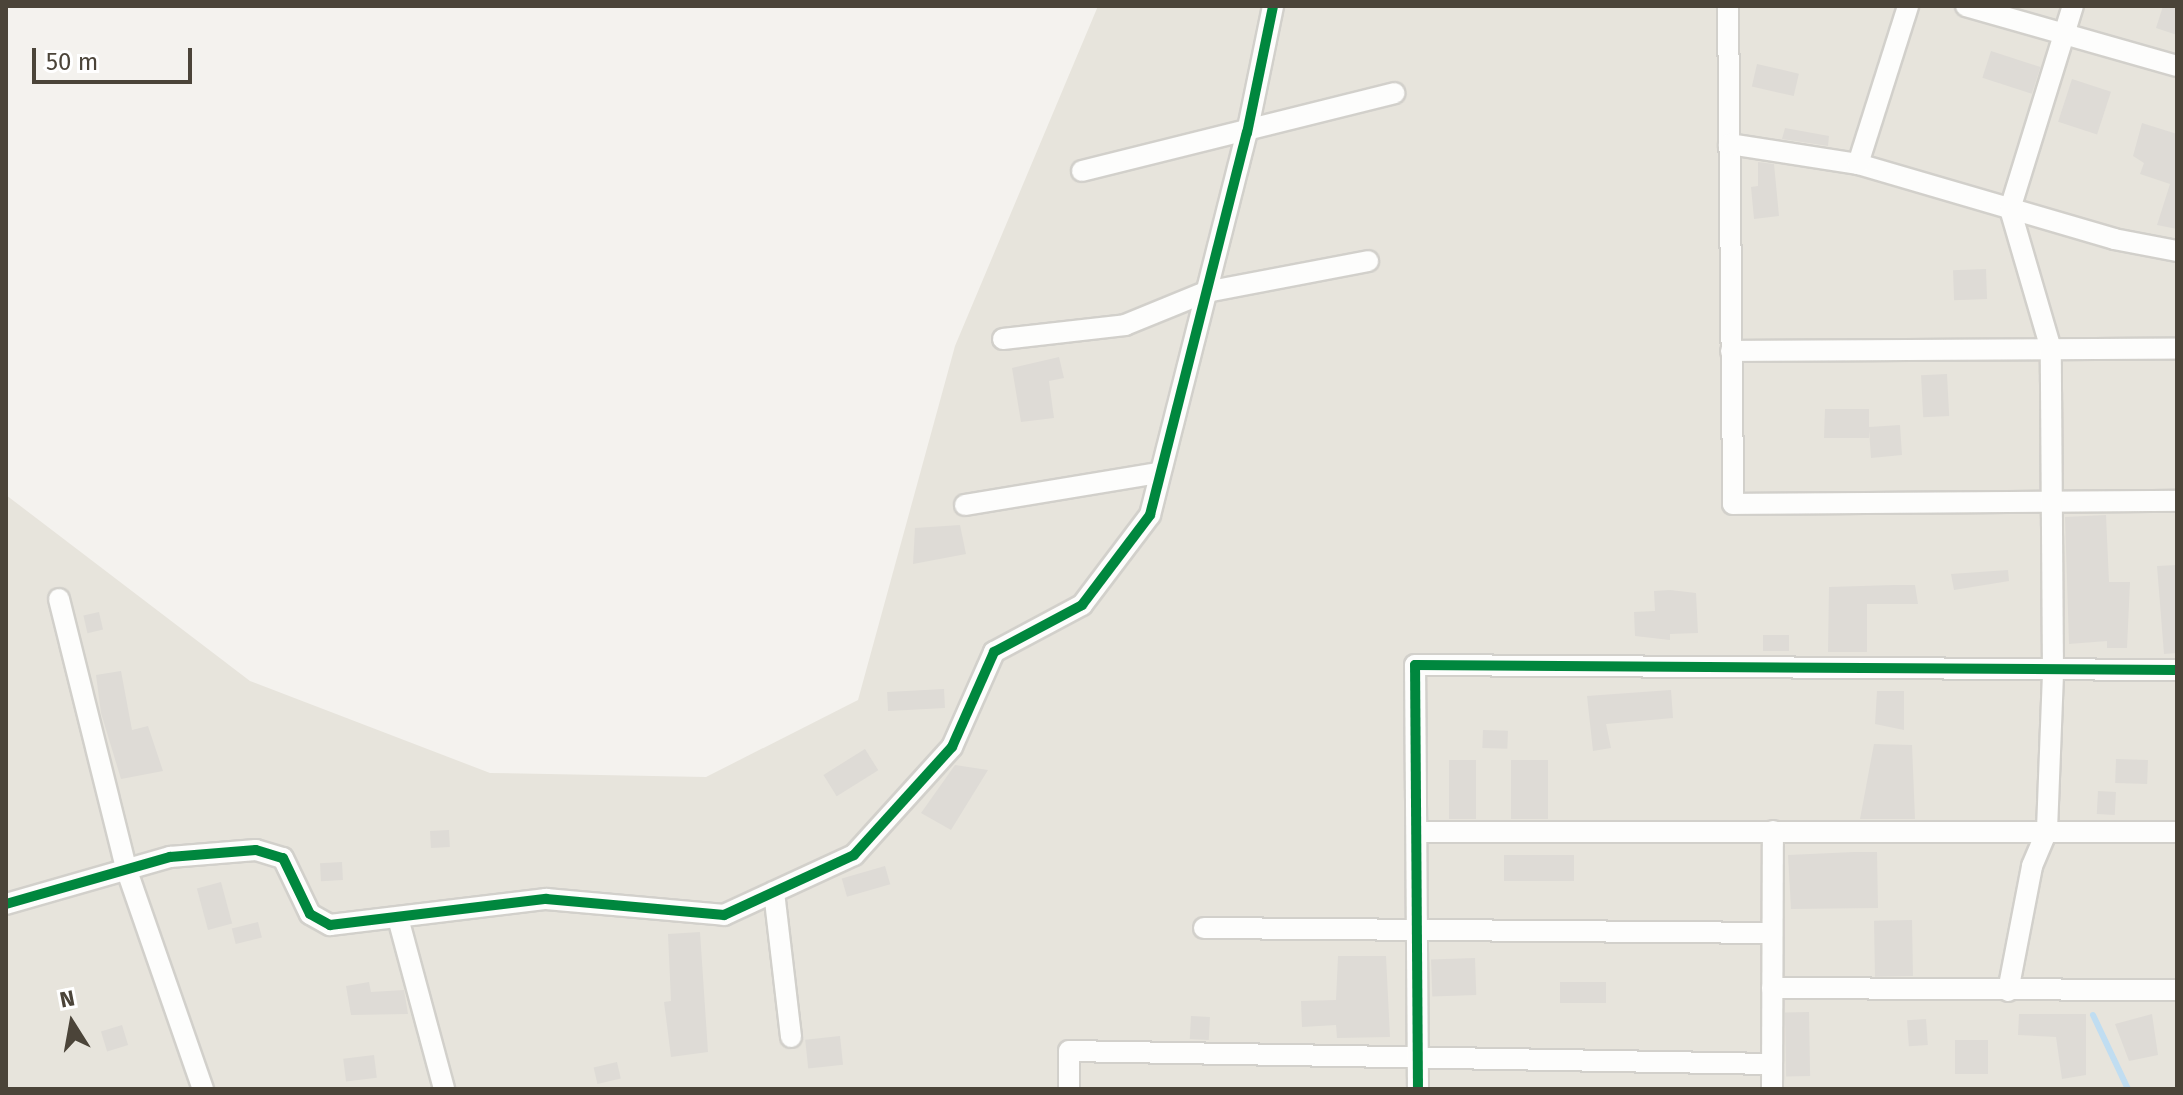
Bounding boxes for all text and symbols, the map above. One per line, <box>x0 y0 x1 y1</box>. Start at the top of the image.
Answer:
scale bar <box>36 32 196 82</box>
text: 50 m <box>46 48 98 76</box>
north arrow <box>32 983 112 1063</box>
text: N <box>58 984 77 1014</box>

